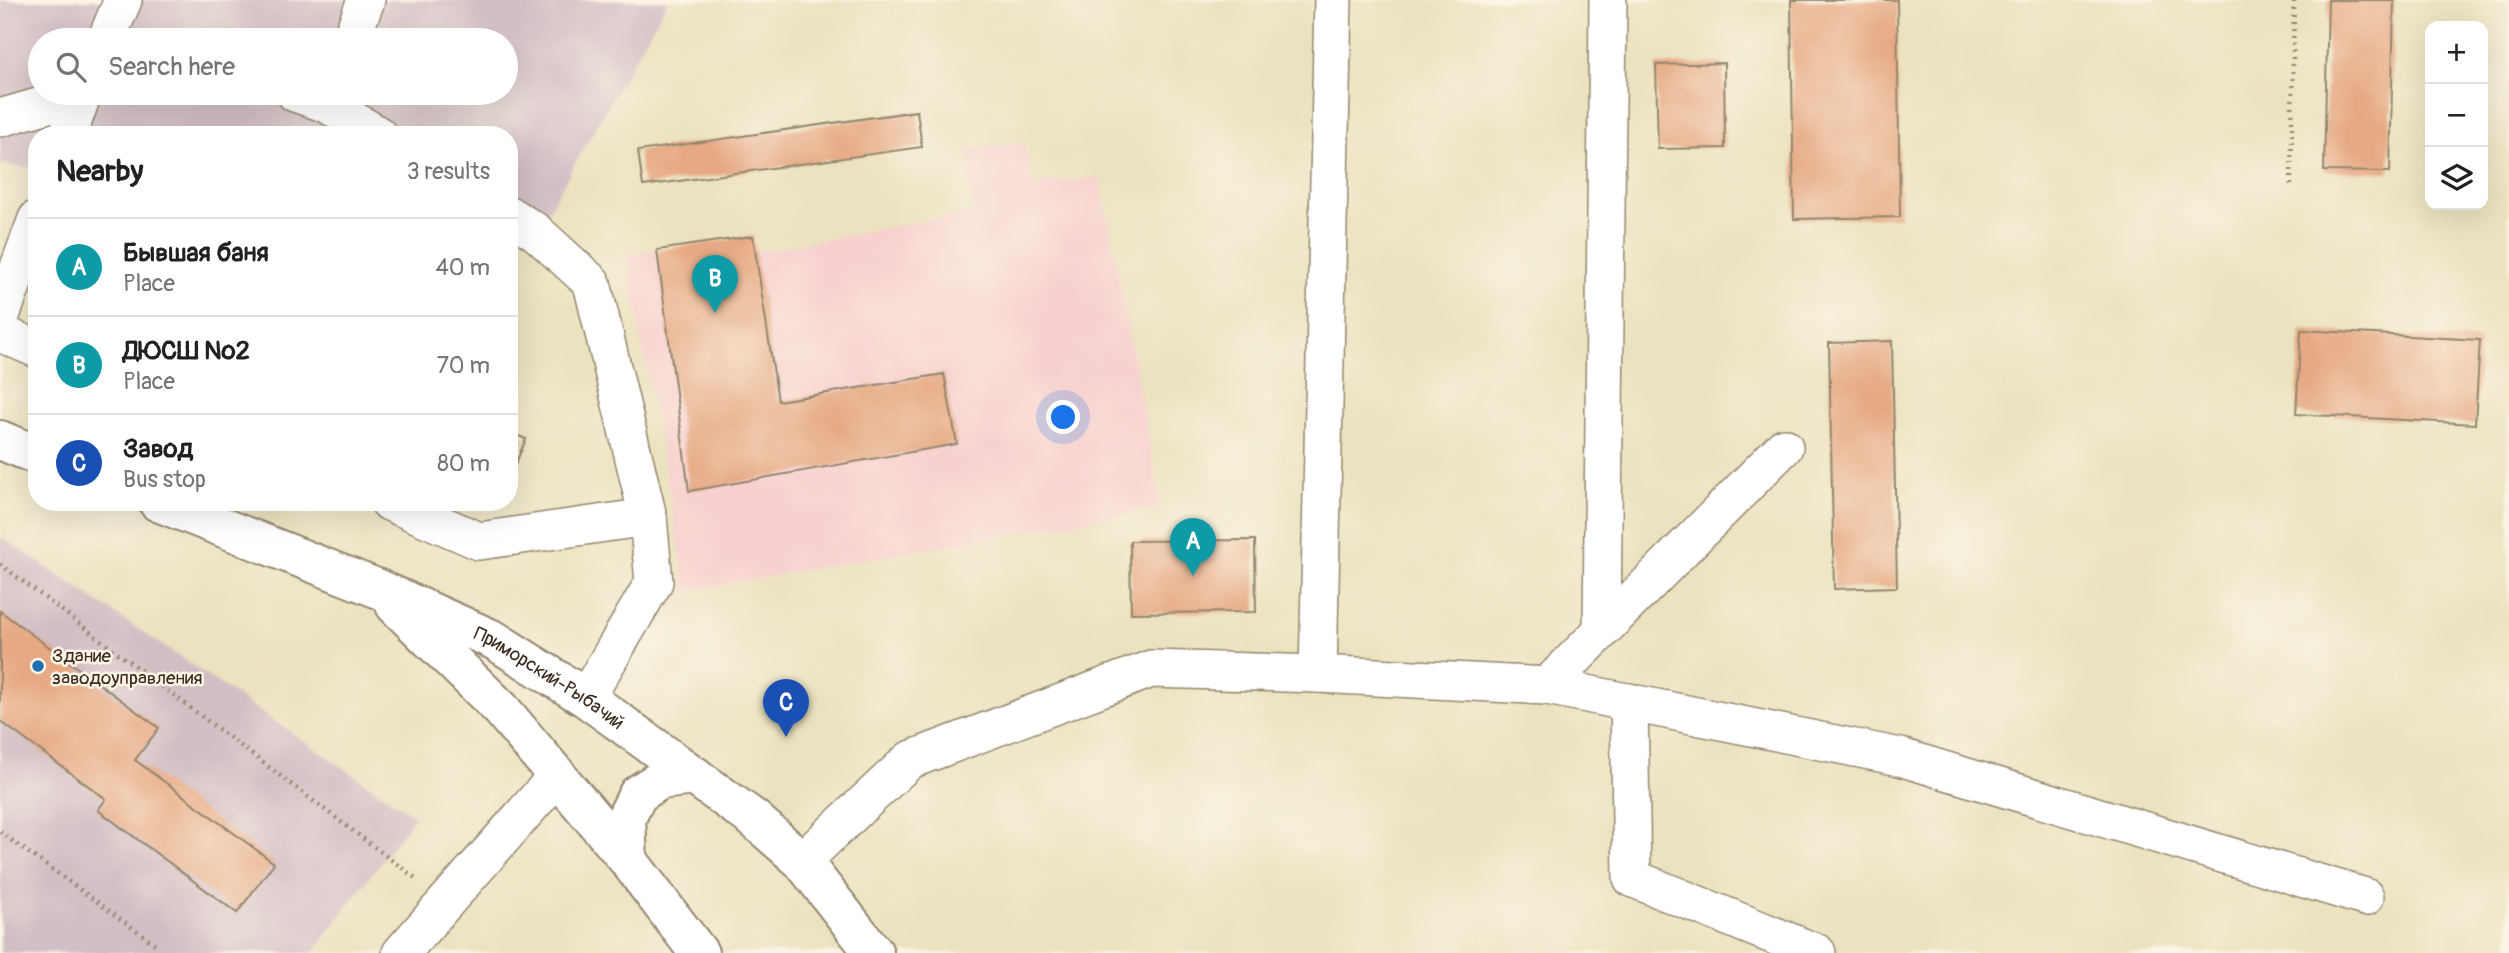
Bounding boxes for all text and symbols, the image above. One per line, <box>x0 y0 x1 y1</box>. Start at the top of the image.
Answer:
map controls <box>2425 21 2488 210</box>
button: + <box>2425 21 2488 84</box>
search box <box>28 28 518 105</box>
icon: search <box>52 48 90 86</box>
text: Search here <box>108 51 235 83</box>
button: − <box>2425 84 2488 147</box>
button: layers <box>2425 147 2488 210</box>
text: Nearby <box>56 153 143 190</box>
text: 3 results <box>407 157 490 186</box>
text: Бывшая баня <box>123 237 269 269</box>
text: A <box>72 253 86 282</box>
text: 40 m <box>436 253 490 282</box>
pin: B <box>692 255 738 313</box>
text: Place <box>123 269 175 298</box>
text: ДЮСШ №2 <box>123 335 250 367</box>
text: B <box>72 351 86 380</box>
text: 70 m <box>437 351 490 380</box>
text: Place <box>123 367 175 396</box>
your location <box>1046 400 1080 434</box>
text: Завод <box>123 433 193 465</box>
text: C <box>72 449 86 478</box>
text: 80 m <box>437 449 490 478</box>
text: Bus stop <box>123 465 206 494</box>
pin: A <box>1170 518 1216 576</box>
street label: Приморский-Рыбачий <box>470 622 629 735</box>
place label: Здание заводоуправления <box>52 644 202 690</box>
marker: Здание заводоуправления <box>30 658 46 674</box>
pin: C <box>763 679 809 737</box>

